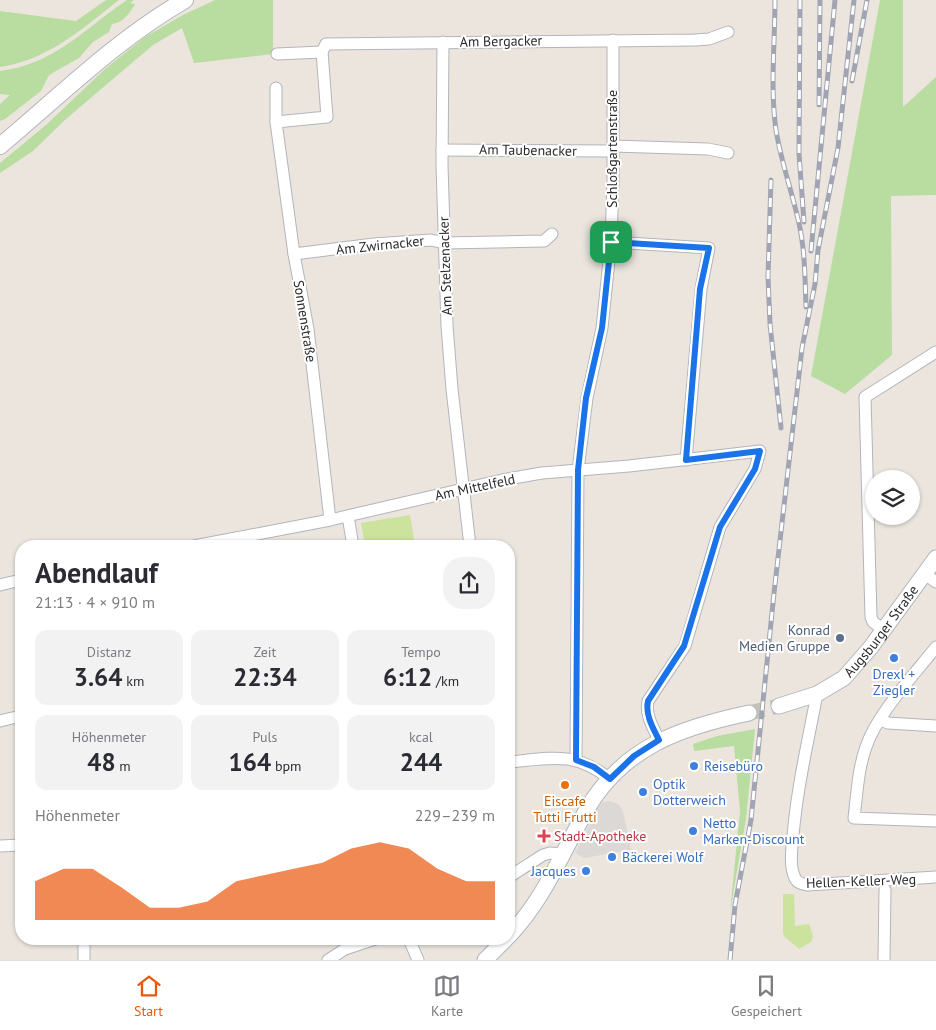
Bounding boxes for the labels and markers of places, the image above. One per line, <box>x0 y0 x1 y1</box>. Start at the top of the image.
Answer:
pin <box>590 221 632 263</box>
place label: Konrad Medien Gruppe <box>739 621 830 655</box>
marker: Konrad Medien Gruppe <box>834 632 846 644</box>
marker: Drexl + Ziegler <box>888 652 900 664</box>
place label: Drexl + Ziegler <box>873 665 915 699</box>
place label: Reisebüro <box>704 757 763 775</box>
marker: Reisebüro <box>688 760 700 772</box>
place label: Optik Dotterweich <box>653 775 726 809</box>
marker: Eiscafe Tutti Frutti <box>559 779 571 791</box>
marker: Optik Dotterweich <box>637 786 649 798</box>
place label: Eiscafe Tutti Frutti <box>533 792 597 826</box>
place label: Netto Marken-Discount <box>703 814 805 848</box>
marker: Netto Marken-Discount <box>687 825 699 837</box>
place label: Stadt-Apotheke <box>554 827 646 845</box>
marker: Stadt-Apotheke <box>538 830 550 842</box>
place label: Bäckerei Wolf <box>622 848 704 866</box>
marker: Bäckerei Wolf <box>606 851 618 863</box>
place label: Jacques <box>530 862 576 880</box>
marker: Jacques <box>580 865 592 877</box>

